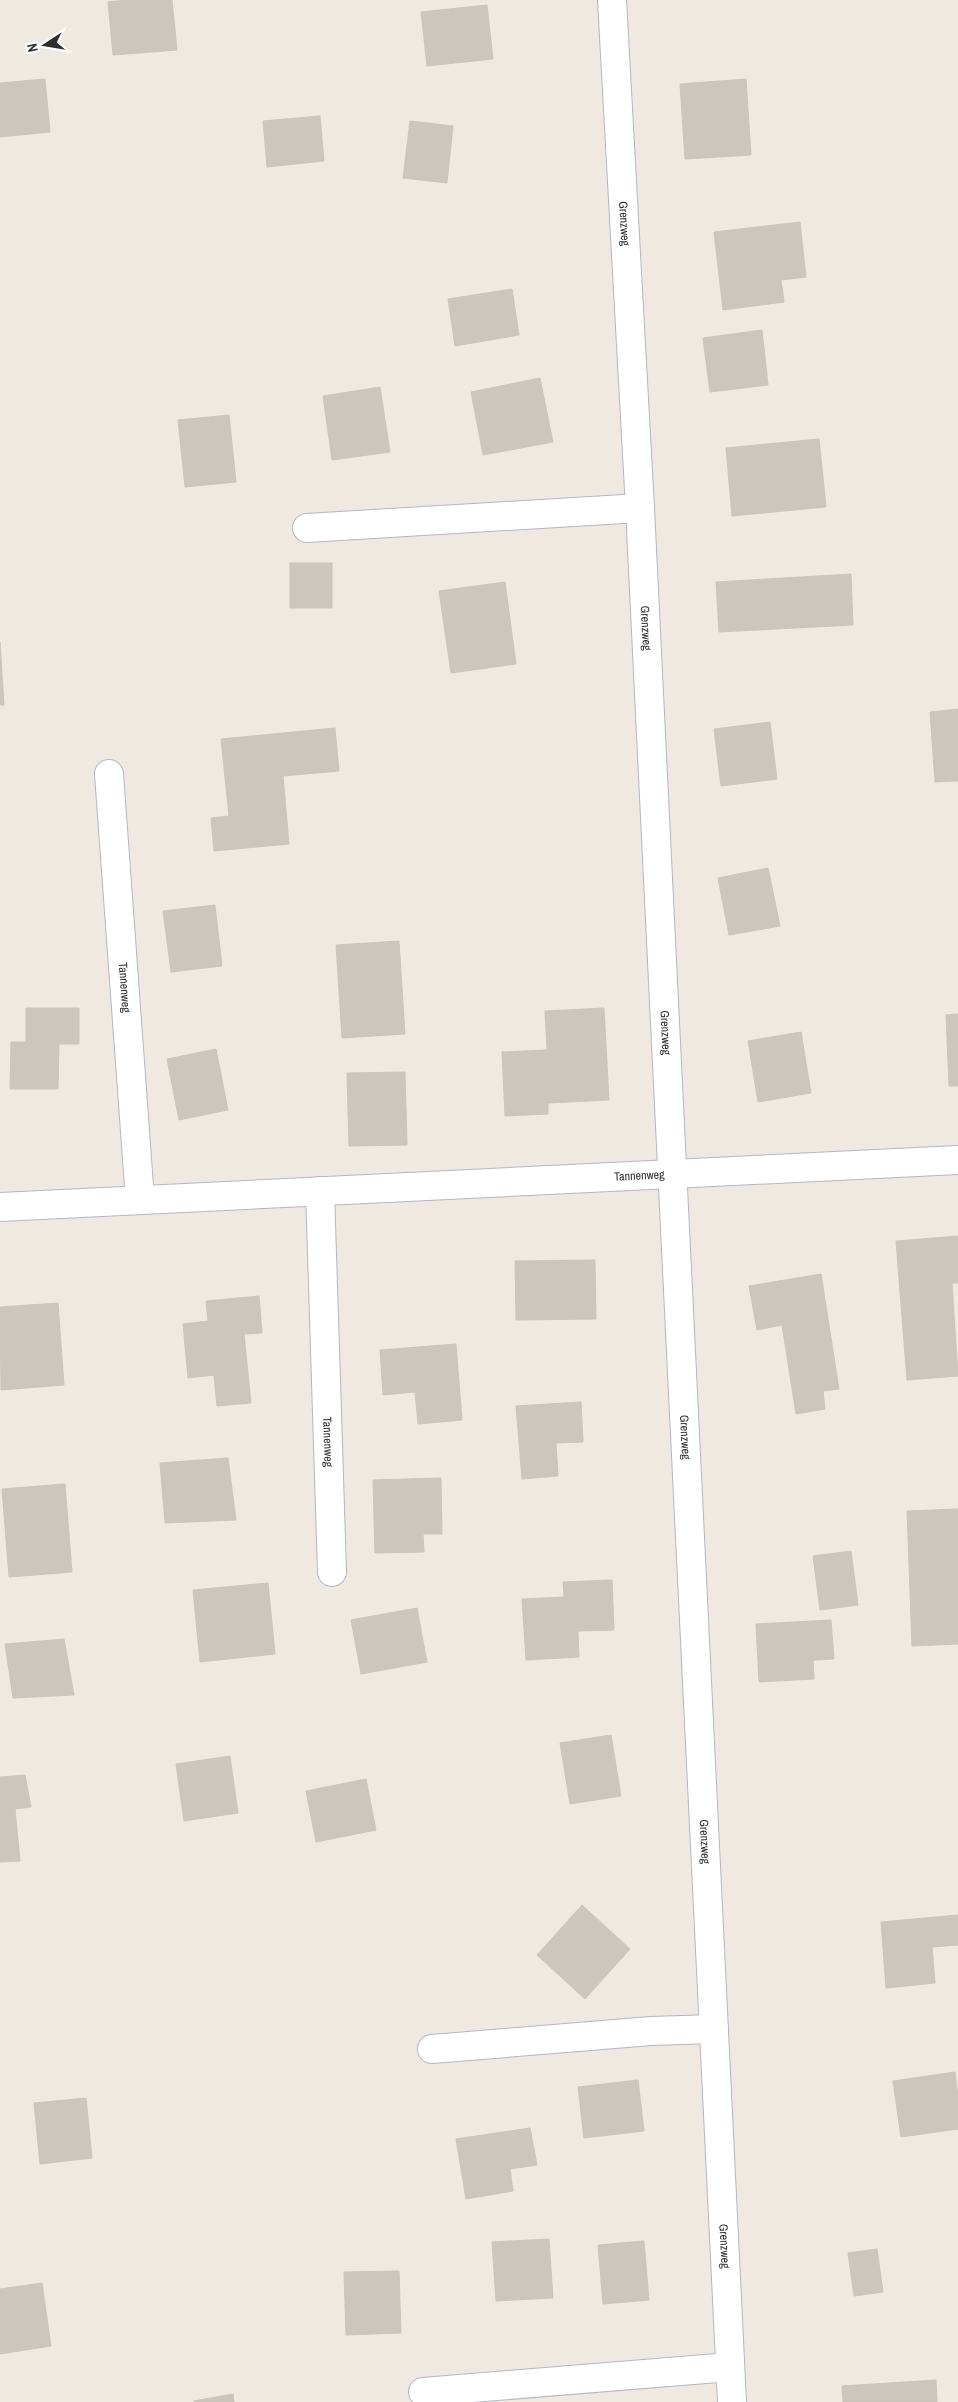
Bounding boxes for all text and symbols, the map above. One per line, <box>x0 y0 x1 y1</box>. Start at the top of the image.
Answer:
north arrow <box>20 20 70 70</box>
text: N <box>23 42 42 54</box>
street label: Grenzweg <box>615 201 634 247</box>
street label: Grenzweg <box>637 605 655 651</box>
street label: Tannenweg <box>115 962 134 1014</box>
street label: Grenzweg <box>656 1010 675 1056</box>
street label: Tannenweg <box>614 1166 665 1185</box>
street label: Grenzweg <box>676 1414 694 1460</box>
street label: Tannenweg <box>319 1416 337 1468</box>
street label: Grenzweg <box>696 1819 714 1865</box>
street label: Grenzweg <box>715 2223 734 2270</box>

